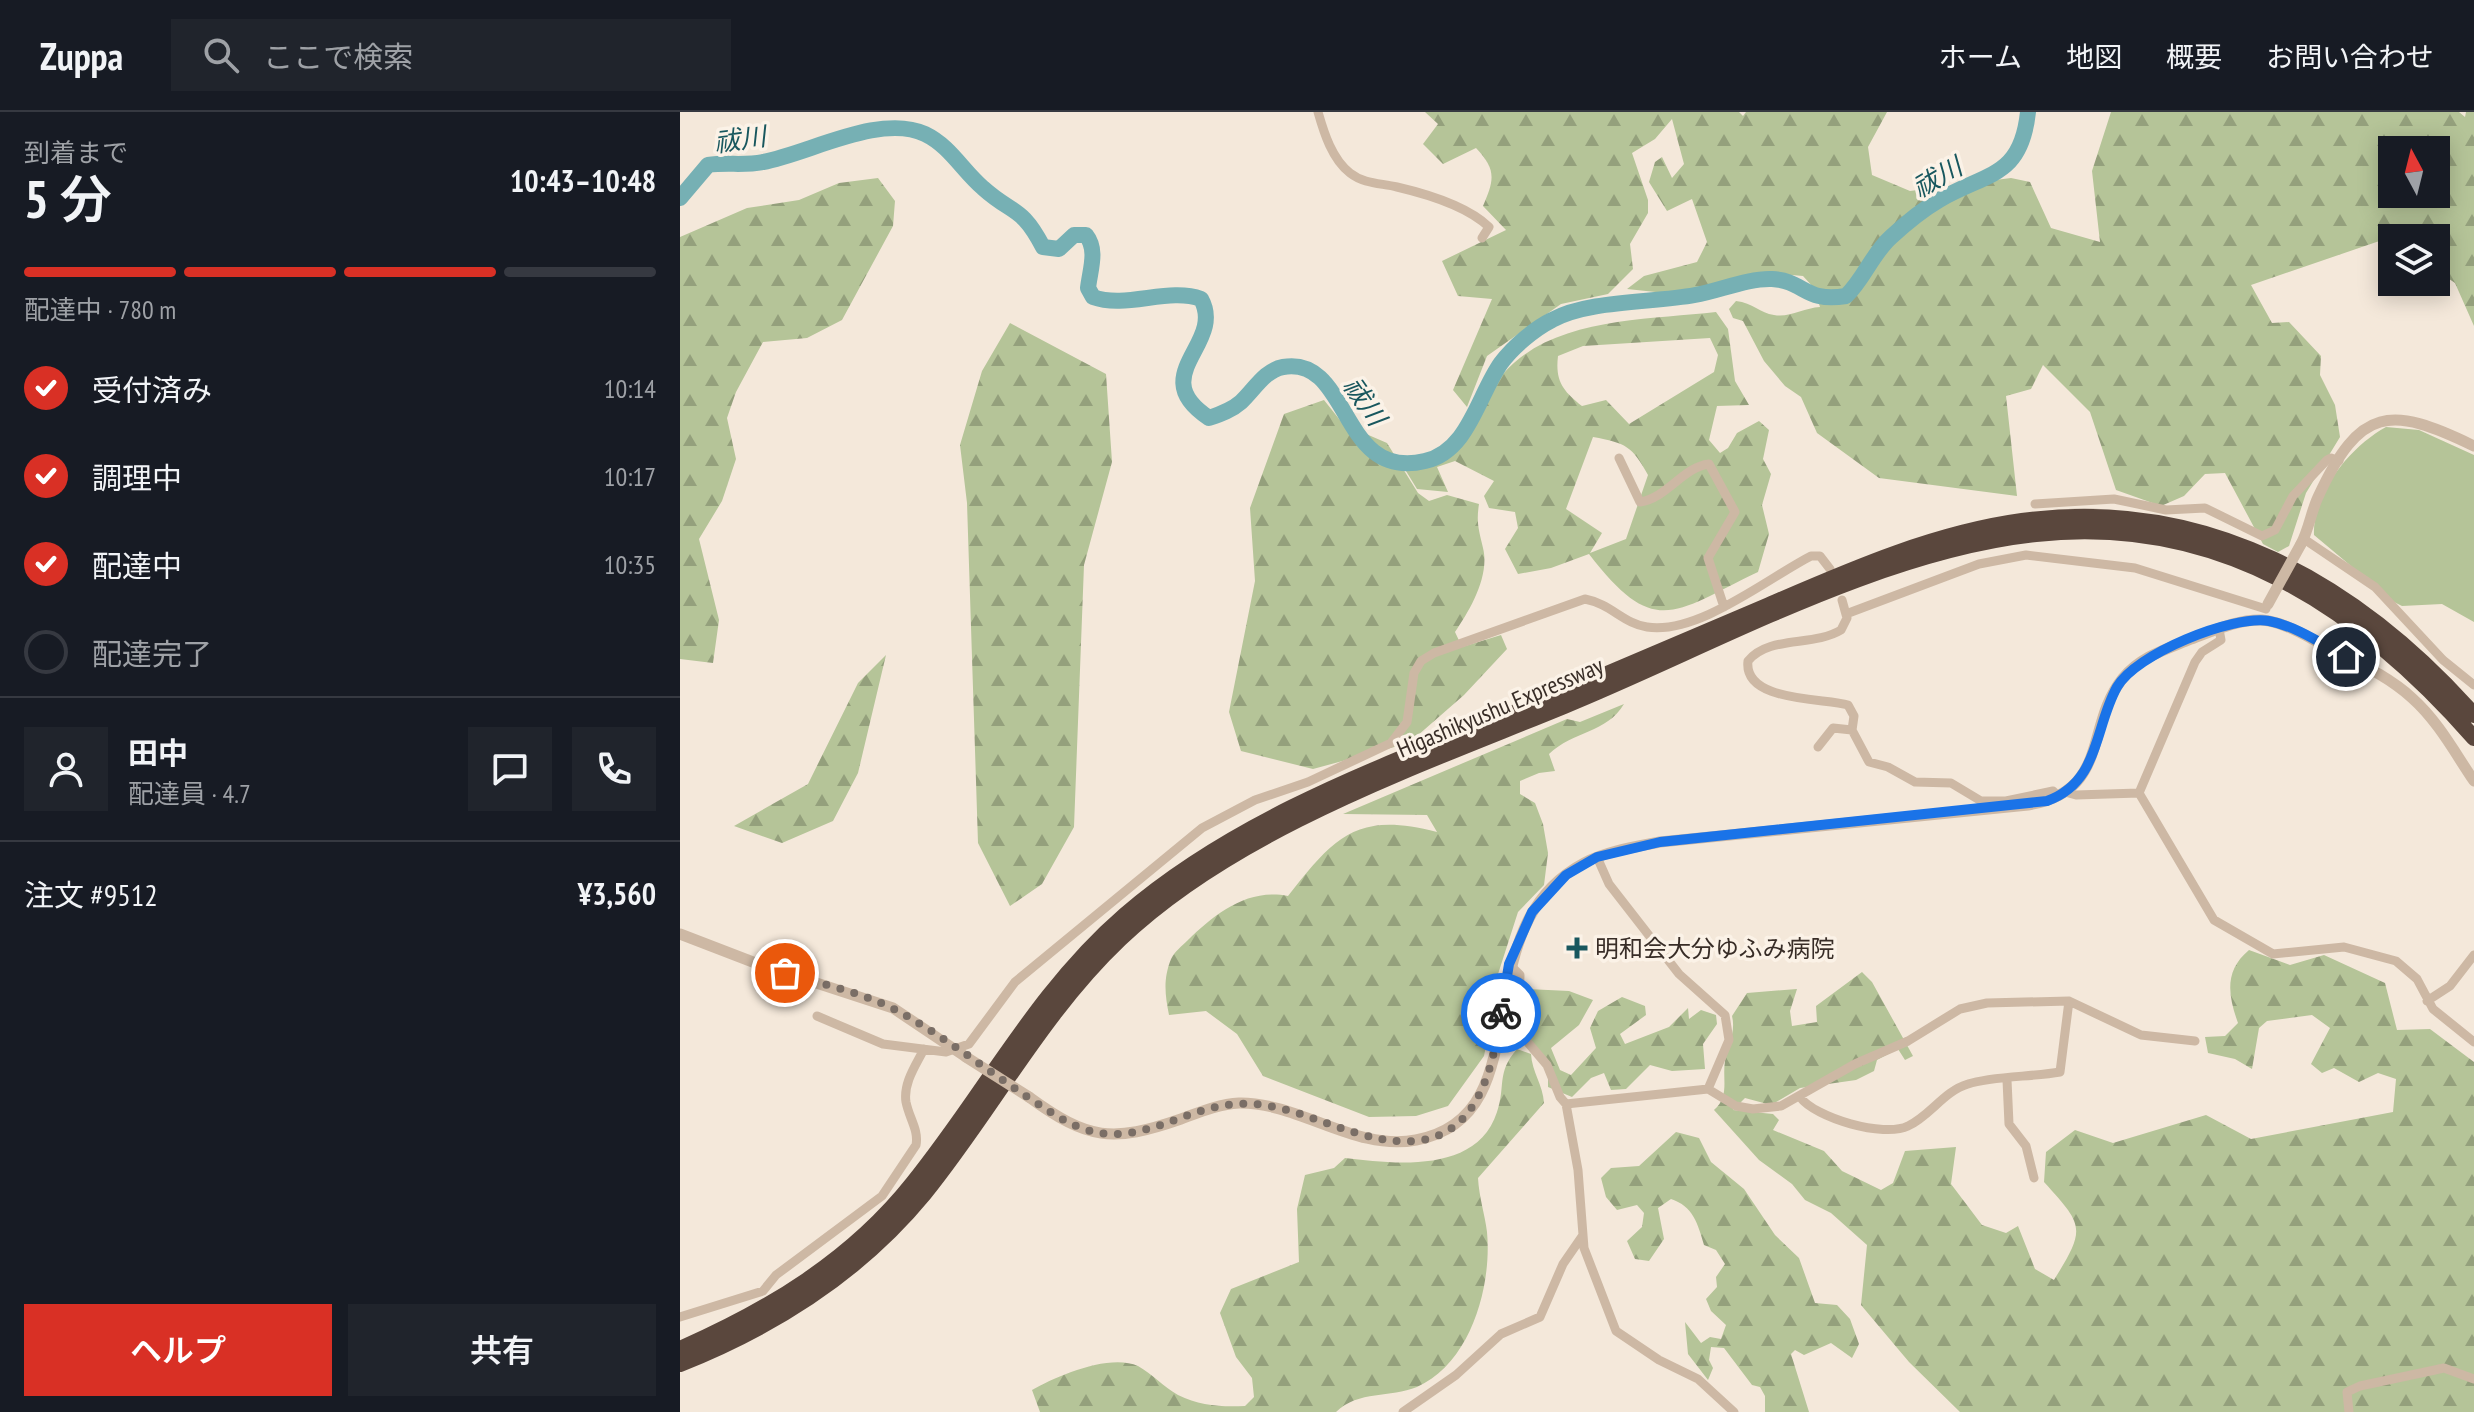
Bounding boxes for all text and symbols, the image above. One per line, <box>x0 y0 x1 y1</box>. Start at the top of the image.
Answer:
search box <box>171 19 731 91</box>
text: Zuppa <box>40 31 123 80</box>
icon: search <box>199 33 243 77</box>
text: ここで検索 <box>263 37 413 76</box>
text: ホーム <box>1939 38 2022 75</box>
text: 地図 <box>2066 38 2122 75</box>
text: 概要 <box>2166 38 2222 75</box>
text: お問い合わせ <box>2266 38 2434 75</box>
water label: 祓川 <box>712 119 771 159</box>
text: 到着まで <box>24 136 128 169</box>
north arrow <box>2378 136 2450 208</box>
map controls <box>2378 136 2450 296</box>
water label: 祓川 <box>1906 148 1970 204</box>
text: 10:43–10:48 <box>510 161 656 200</box>
text: 5 分 <box>24 165 112 232</box>
button: layers <box>2378 224 2450 296</box>
text: 配達中 · 780 m <box>24 293 176 326</box>
icon: check <box>24 366 68 410</box>
text: 受付済み <box>92 370 212 409</box>
water label: 祓川 <box>1337 370 1395 434</box>
text: 10:14 <box>604 372 656 405</box>
icon: check <box>24 454 68 498</box>
text: 調理中 <box>92 458 182 497</box>
text: 10:17 <box>604 460 656 493</box>
icon: check <box>24 542 68 586</box>
text: 配達中 <box>92 546 182 585</box>
text: 10:35 <box>604 548 656 581</box>
pin <box>2312 623 2380 691</box>
text: 配達完了 <box>92 634 212 673</box>
icon: home <box>2324 635 2368 679</box>
street label: Higashikyushu Expressway <box>1392 650 1608 764</box>
button: person <box>24 727 108 811</box>
button: chat <box>468 727 552 811</box>
button: phone <box>572 727 656 811</box>
text: 田中 <box>128 733 188 772</box>
text: 配達員 · 4.7 <box>128 777 251 810</box>
text: ¥3,560 <box>578 874 656 913</box>
text: 注文 #9512 <box>24 875 158 914</box>
place label: 明和会大分ゆふみ病院 <box>1595 933 1835 964</box>
marker: 明和会大分ゆふみ病院 <box>1566 937 1588 959</box>
pin <box>751 939 819 1007</box>
icon: bag <box>763 951 807 995</box>
courier <box>1461 973 1541 1053</box>
icon: bike <box>1479 991 1523 1035</box>
button: ヘルプ <box>24 1304 332 1396</box>
button: 共有 <box>348 1304 656 1396</box>

